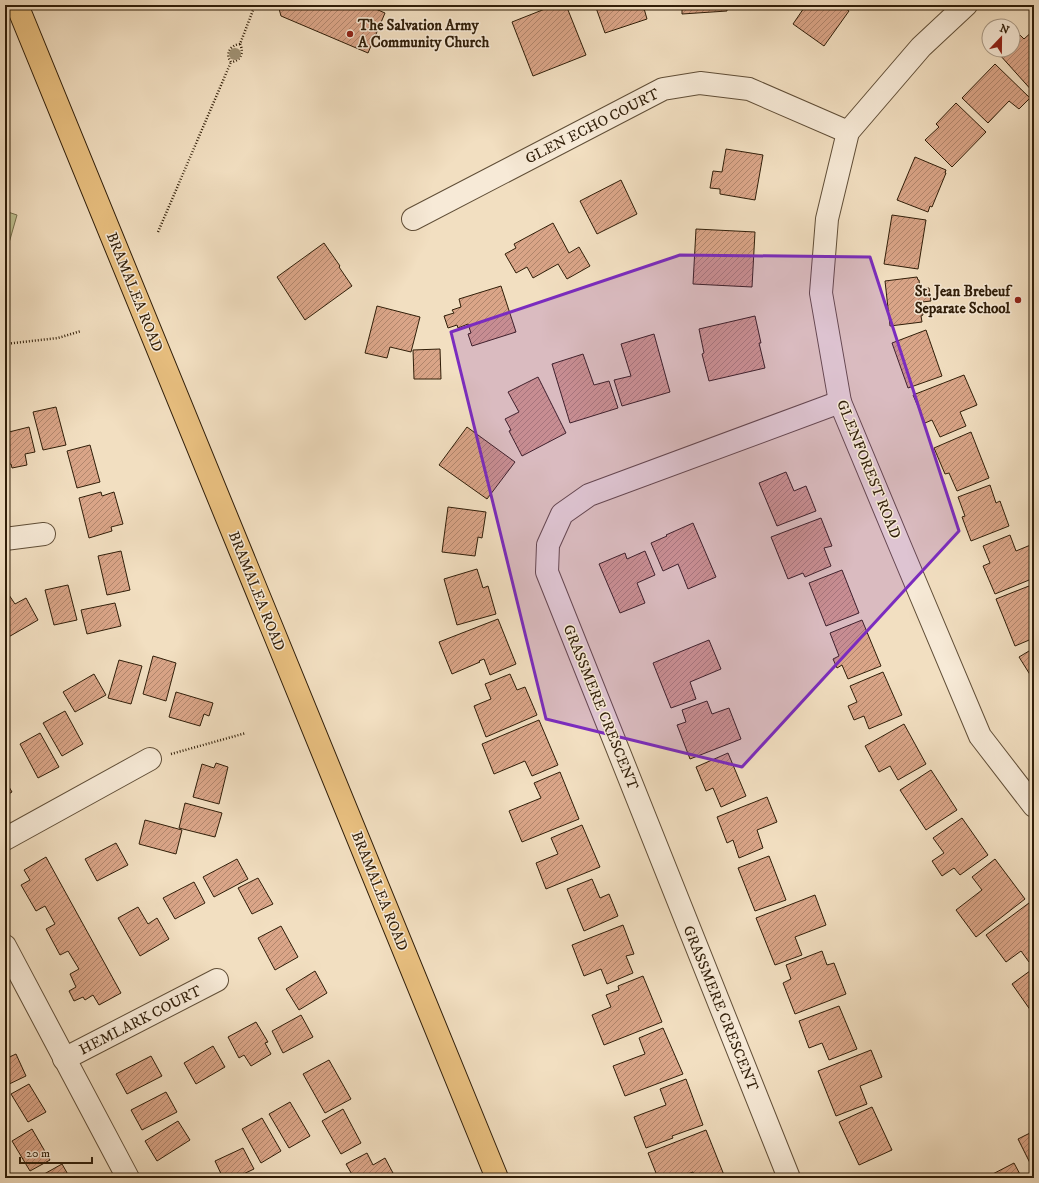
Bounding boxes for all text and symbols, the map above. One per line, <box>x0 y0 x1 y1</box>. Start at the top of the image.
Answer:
place label: The Salvation Army A Community Church <box>357 16 490 52</box>
north arrow <box>981 18 1021 58</box>
text: N <box>998 21 1011 38</box>
marker: The Salvation Army A Community Church <box>345 29 355 39</box>
street label: GLEN ECHO COURT <box>522 84 663 168</box>
street label: BRAMALEA ROAD <box>102 230 167 355</box>
place label: St. Jean Brebeuf Separate School <box>915 282 1013 318</box>
marker: St. Jean Brebeuf Separate School <box>1013 295 1023 305</box>
street label: GLENFOREST ROAD <box>832 397 905 541</box>
street label: BRAMALEA ROAD <box>224 529 289 654</box>
street label: GRASSMERE CRESCENT <box>559 622 643 793</box>
street label: BRAMALEA ROAD <box>347 829 412 954</box>
street label: GRASSMERE CRESCENT <box>679 923 763 1094</box>
street label: HEMLARK COURT <box>76 981 205 1059</box>
scale bar <box>20 1139 92 1165</box>
text: 20 m <box>26 1146 50 1161</box>

